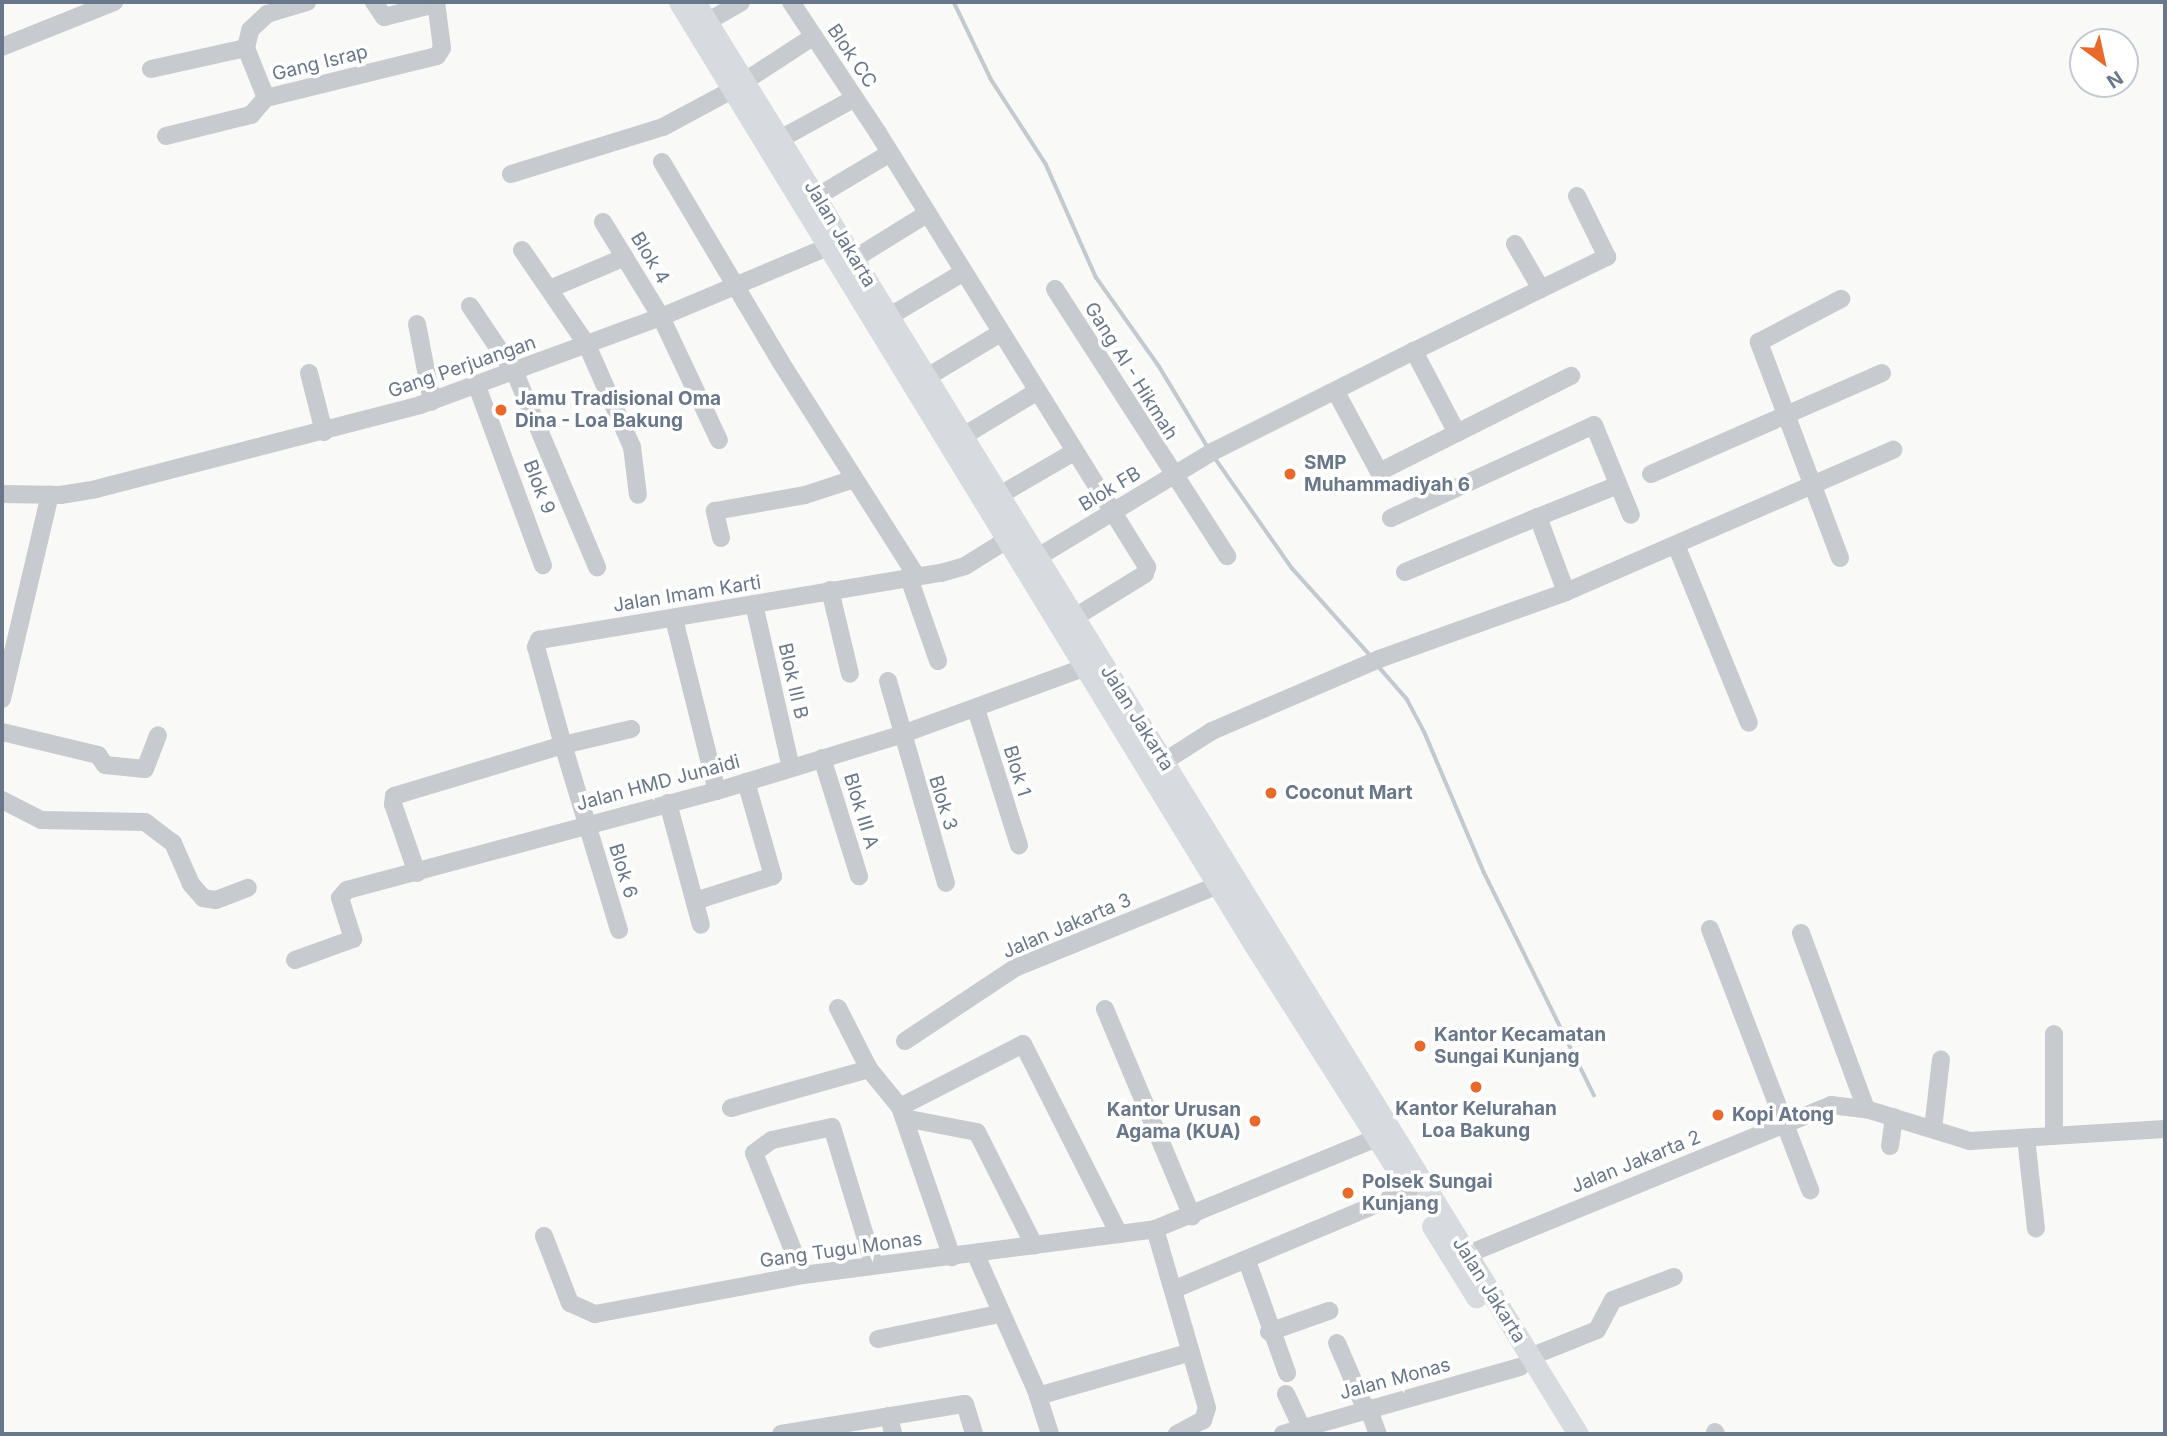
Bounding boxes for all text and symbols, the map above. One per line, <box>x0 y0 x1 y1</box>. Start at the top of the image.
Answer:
street label: Blok CC <box>822 20 882 92</box>
north arrow <box>2069 28 2139 98</box>
street label: Gang Israp <box>270 40 370 86</box>
text: N <box>2102 66 2127 93</box>
street label: Jalan Jakarta <box>799 177 881 291</box>
street label: Blok 4 <box>626 228 674 288</box>
street label: Gang Al - Hikmah <box>1079 298 1183 444</box>
street label: Gang Perjuangan <box>385 331 539 403</box>
place label: Jamu Tradisional Oma Dina - Loa Bakung <box>515 388 721 432</box>
marker: Jamu Tradisional Oma Dina - Loa Bakung <box>493 402 509 418</box>
place label: SMP Muhammadiyah 6 <box>1304 452 1470 496</box>
street label: Blok 9 <box>518 457 560 517</box>
street label: Blok FB <box>1075 462 1145 516</box>
marker: SMP Muhammadiyah 6 <box>1282 466 1298 482</box>
street label: Jalan Imam Karti <box>611 571 763 617</box>
street label: Blok III B <box>773 641 813 721</box>
street label: Jalan Jakarta <box>1095 661 1179 775</box>
street label: Blok 1 <box>999 743 1035 799</box>
street label: Jalan HMD Junaidi <box>574 750 742 816</box>
street label: Blok III A <box>839 770 883 852</box>
street label: Blok 3 <box>924 773 962 833</box>
place label: Coconut Mart <box>1285 782 1412 804</box>
marker: Coconut Mart <box>1263 785 1279 801</box>
street label: Blok 6 <box>604 841 642 901</box>
street label: Jalan Jakarta 3 <box>999 889 1135 963</box>
place label: Kantor Kecamatan Sungai Kunjang <box>1434 1024 1606 1068</box>
marker: Kantor Kecamatan Sungai Kunjang <box>1412 1038 1428 1054</box>
marker: Kantor Kelurahan Loa Bakung <box>1468 1079 1484 1095</box>
place label: Kantor Kelurahan Loa Bakung <box>1395 1098 1557 1142</box>
place label: Kantor Urusan Agama (KUA) <box>1107 1099 1241 1143</box>
place label: Kopi Atong <box>1732 1104 1834 1126</box>
marker: Kopi Atong <box>1710 1107 1726 1123</box>
marker: Kantor Urusan Agama (KUA) <box>1247 1113 1263 1129</box>
street label: Jalan Jakarta 2 <box>1568 1126 1704 1198</box>
place label: Polsek Sungai Kunjang <box>1362 1171 1493 1215</box>
marker: Polsek Sungai Kunjang <box>1340 1185 1356 1201</box>
street label: Gang Tugu Monas <box>758 1227 924 1273</box>
street label: Jalan Jakarta <box>1447 1233 1531 1347</box>
street label: Jalan Monas <box>1337 1353 1453 1405</box>

